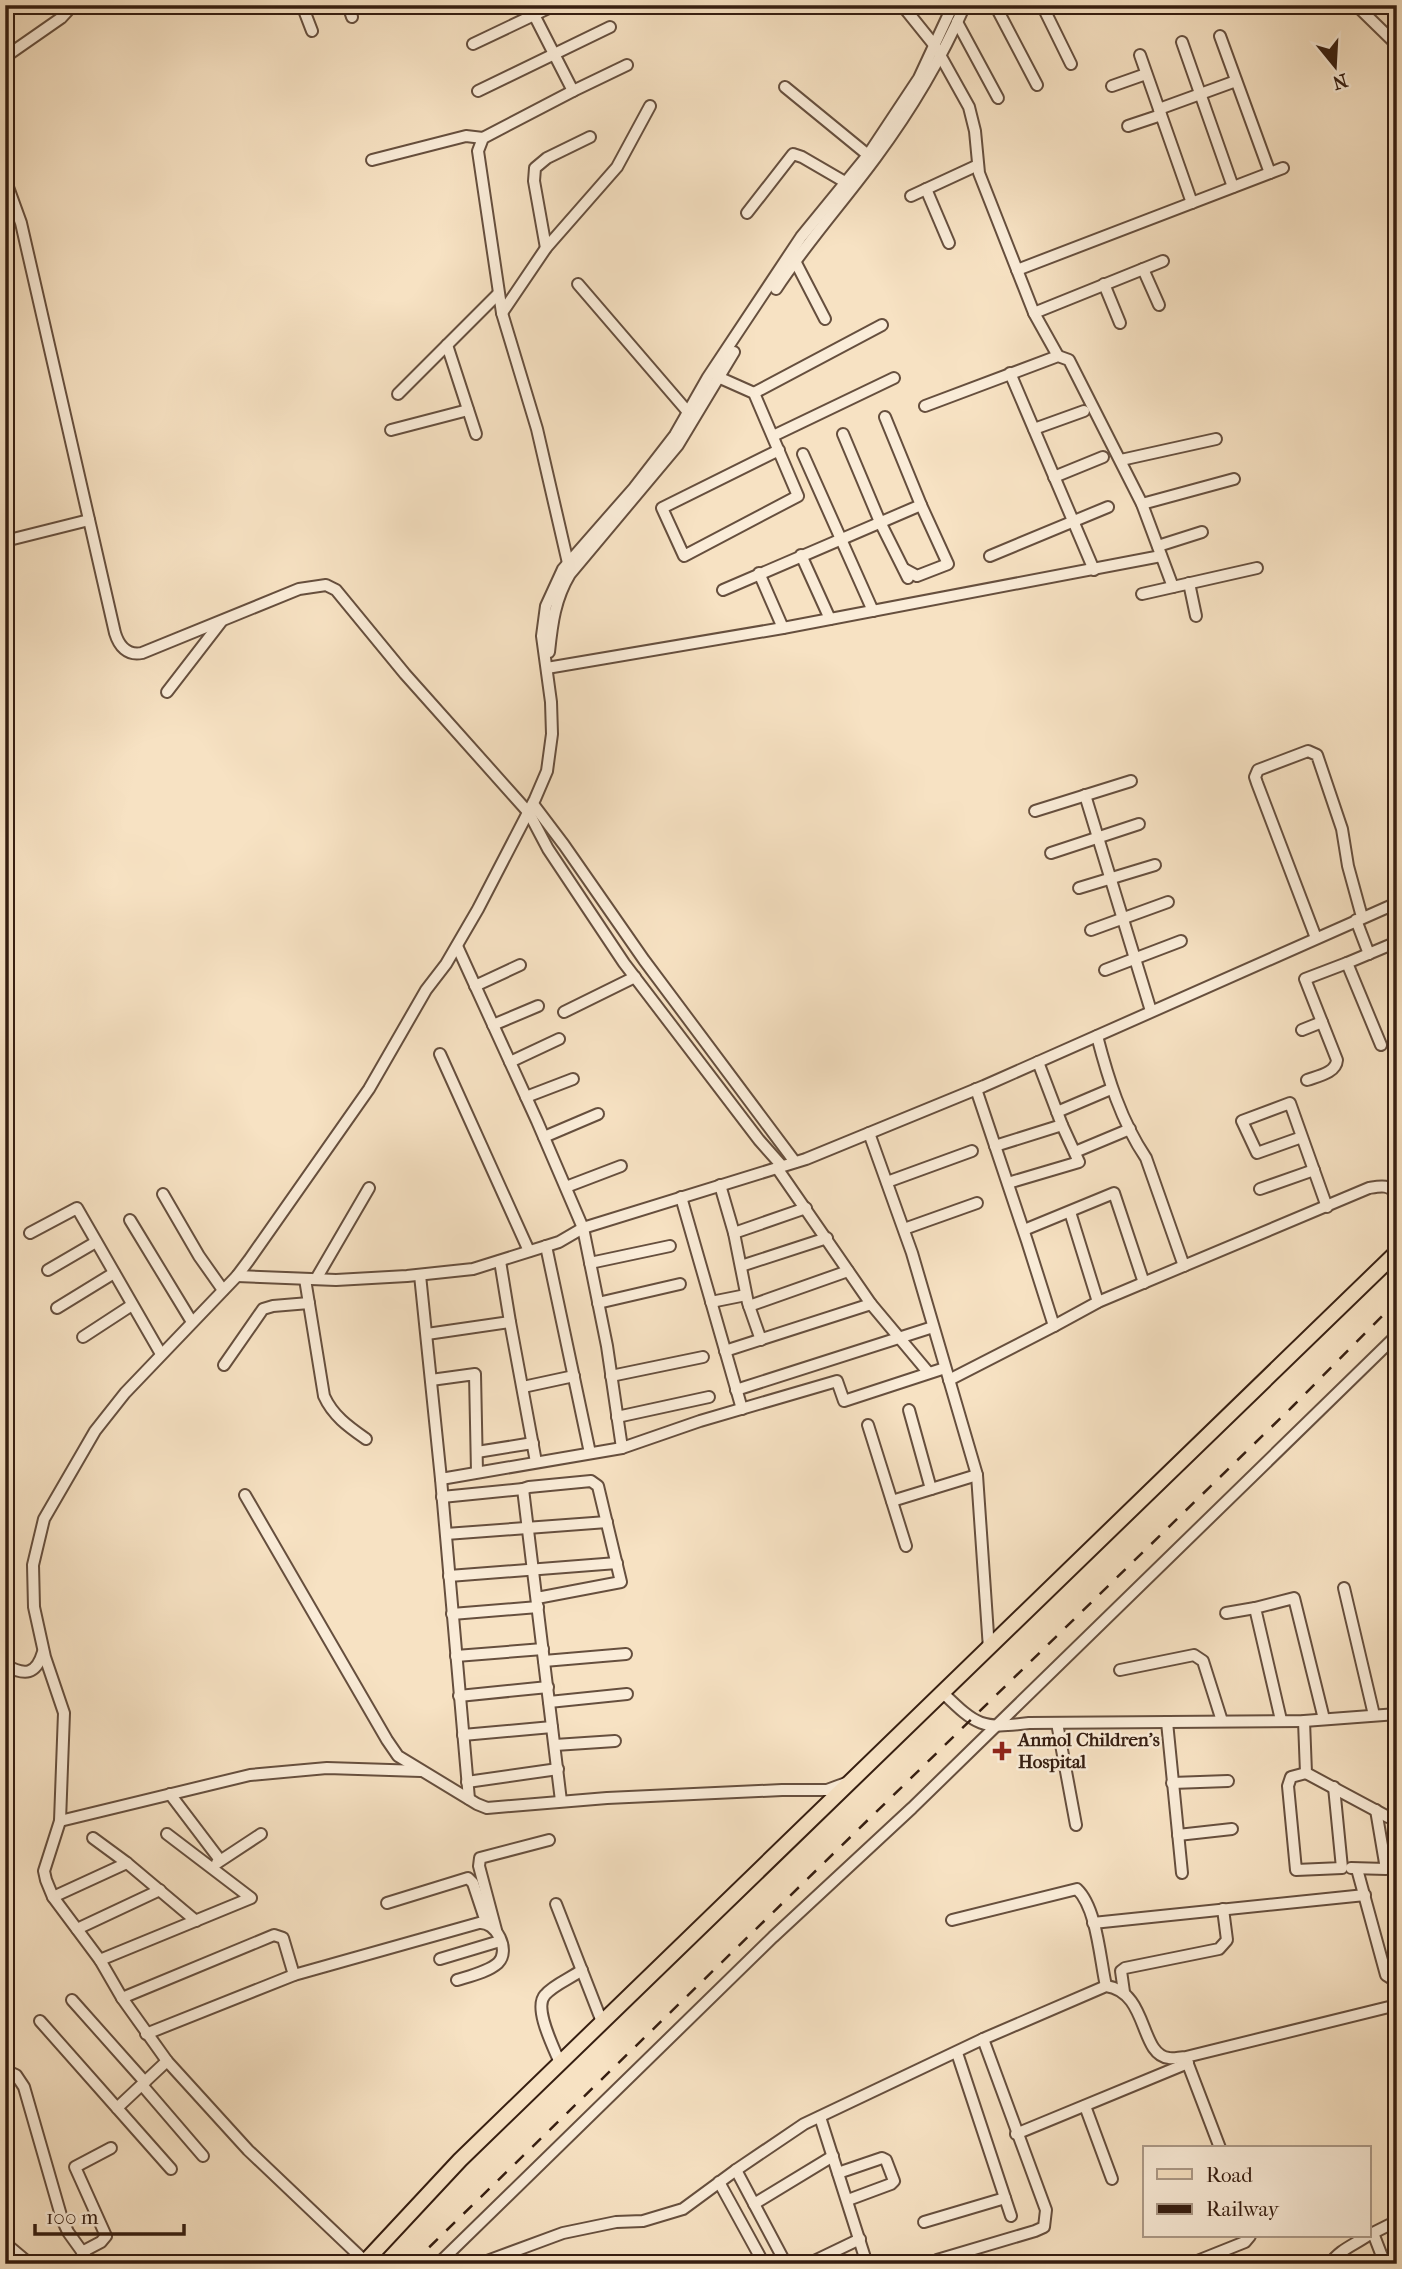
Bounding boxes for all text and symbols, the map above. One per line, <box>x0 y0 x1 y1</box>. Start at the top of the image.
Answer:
north arrow <box>1300 32 1370 102</box>
text: N <box>1329 69 1350 94</box>
place label: Anmol Children's Hospital <box>1017 1729 1160 1773</box>
marker: Anmol Children's Hospital <box>992 1741 1012 1761</box>
legend <box>1143 2146 1370 2238</box>
text: Road <box>1206 2163 1253 2187</box>
scale bar <box>35 2192 184 2236</box>
text: Railway <box>1206 2197 1280 2221</box>
text: 100 m <box>46 2205 99 2229</box>

